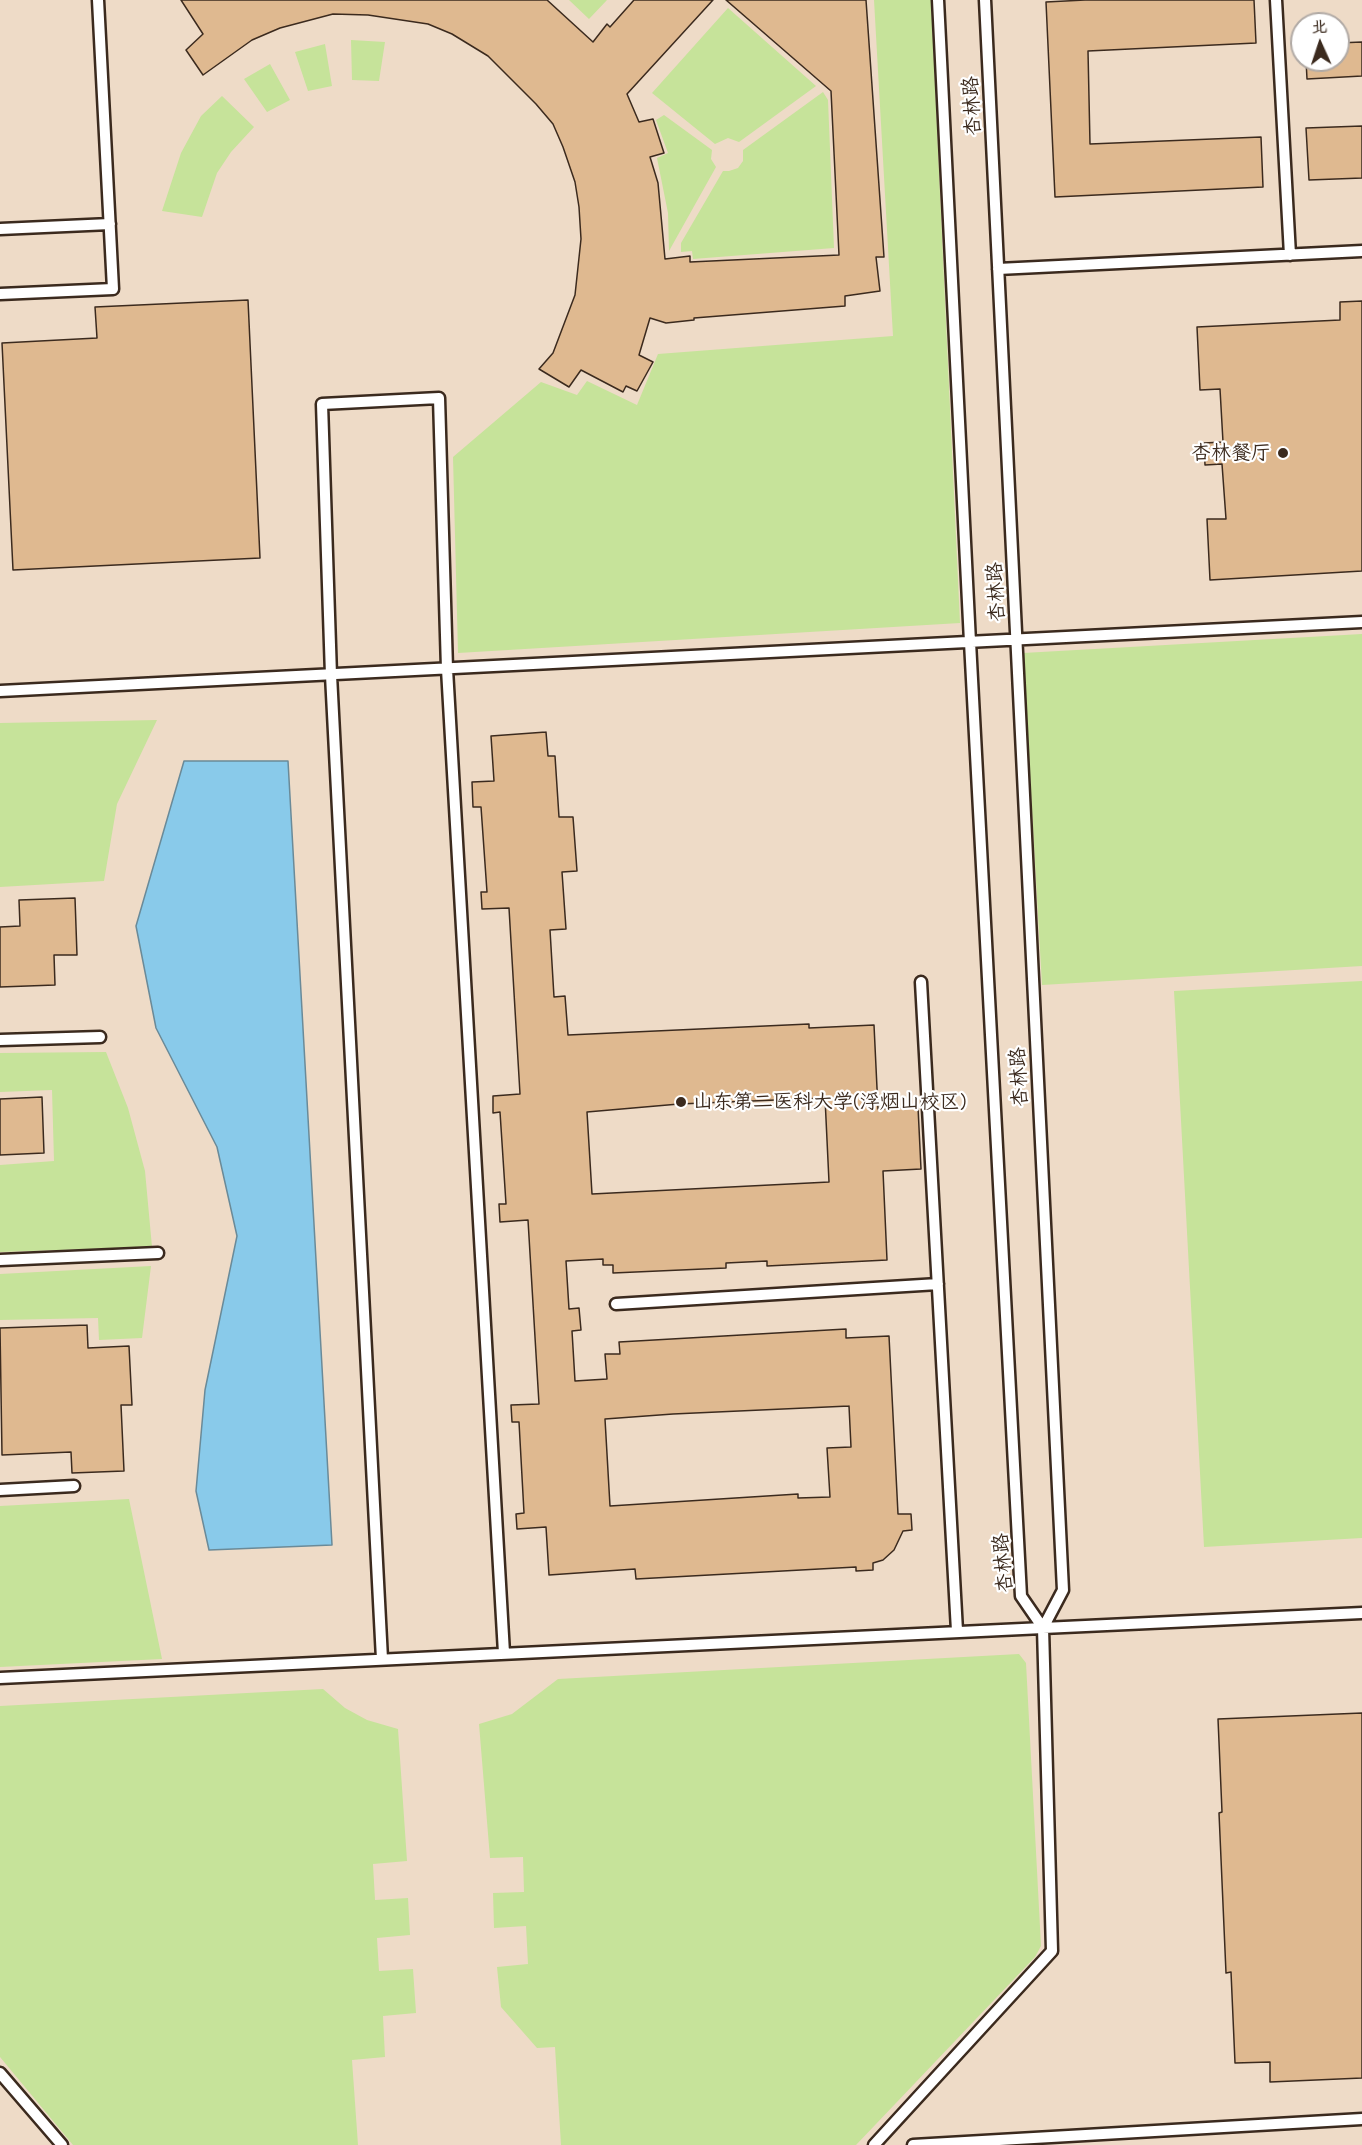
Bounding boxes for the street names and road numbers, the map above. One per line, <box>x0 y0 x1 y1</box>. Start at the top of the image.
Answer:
street label: 杏林路 <box>958 75 986 137</box>
street label: 杏林路 <box>982 561 1010 623</box>
street label: 杏林路 <box>1005 1046 1033 1108</box>
street label: 杏林路 <box>988 1532 1018 1594</box>

